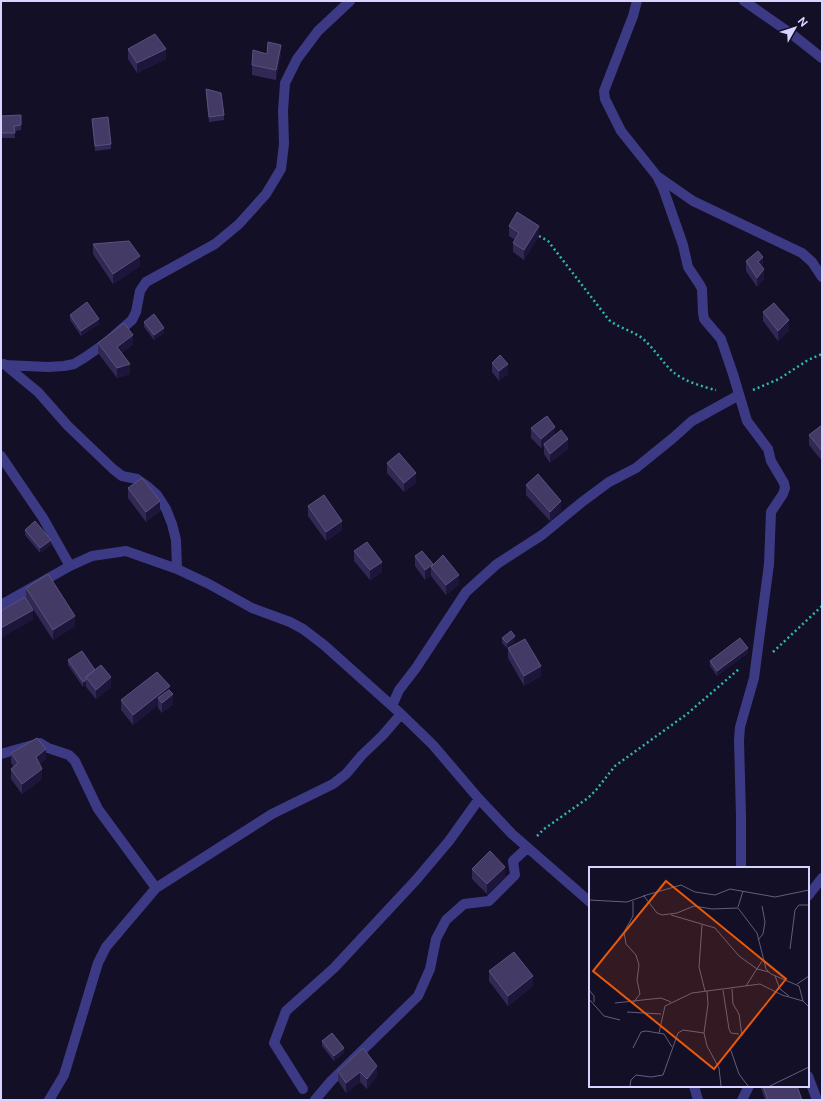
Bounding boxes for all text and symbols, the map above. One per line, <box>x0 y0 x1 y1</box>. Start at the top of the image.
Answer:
north arrow <box>775 8 815 48</box>
text: N <box>795 15 810 29</box>
inset map <box>589 867 809 1087</box>

